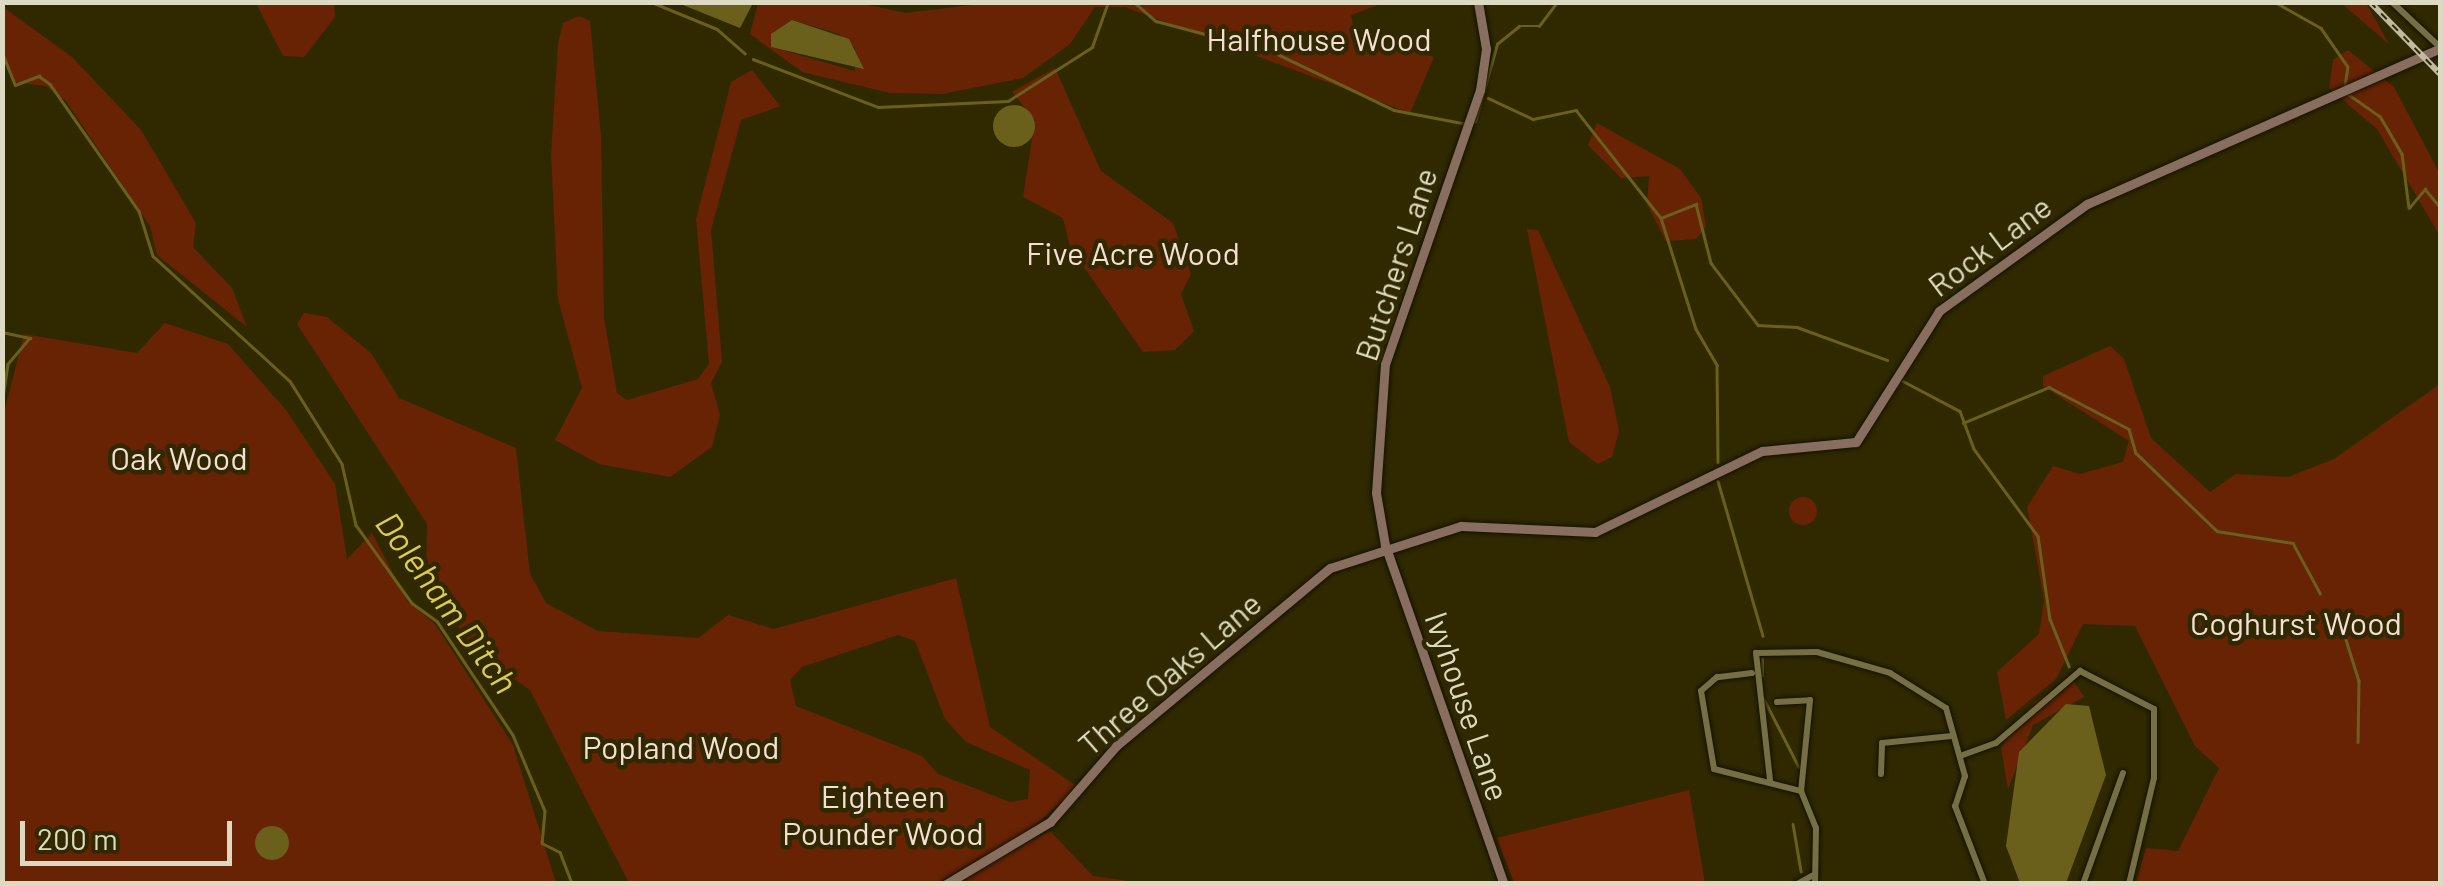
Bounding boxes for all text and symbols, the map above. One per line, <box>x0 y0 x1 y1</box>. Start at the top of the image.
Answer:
park label: Halfhouse Wood <box>1206 19 1432 57</box>
street label: Butchers Lane <box>1346 163 1444 365</box>
street label: Rock Lane <box>1920 186 2058 304</box>
park label: Five Acre Wood <box>1026 233 1240 271</box>
park label: Oak Wood <box>110 438 248 476</box>
water label: Doleham Ditch <box>368 503 528 701</box>
street label: Three Oaks Lane <box>1070 583 1268 763</box>
park label: Coghurst Wood <box>2190 603 2402 641</box>
street label: Ivyhouse Lane <box>1418 606 1518 806</box>
park label: Popland Wood <box>583 727 779 765</box>
park label: Eighteen Pounder Wood <box>782 777 984 852</box>
scale bar <box>25 801 238 863</box>
text: 200 m <box>37 820 118 856</box>

